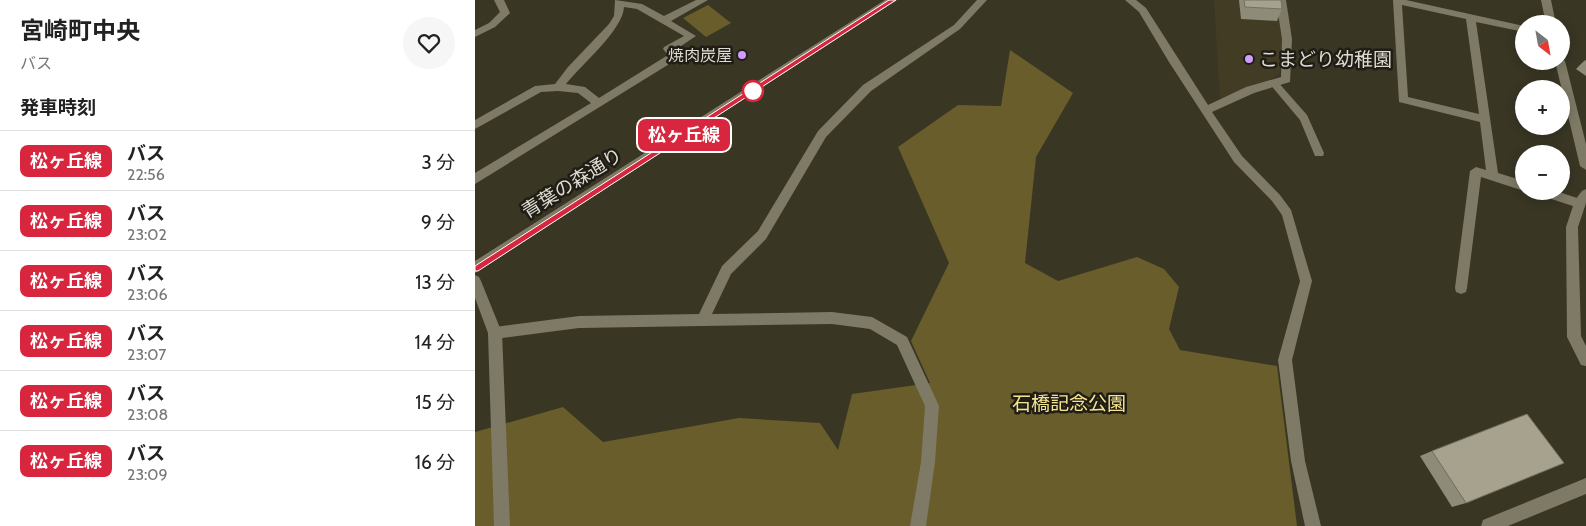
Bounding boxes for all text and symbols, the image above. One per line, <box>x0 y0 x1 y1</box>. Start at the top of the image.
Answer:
north arrow <box>1515 15 1570 70</box>
map controls <box>1515 15 1570 200</box>
text: 宮崎町中央 <box>20 16 140 45</box>
button: heart <box>403 17 455 69</box>
place label: 焼肉炭屋 <box>668 46 732 65</box>
place label: こまどり幼稚園 <box>1259 48 1392 71</box>
marker: 焼肉炭屋 <box>736 49 748 61</box>
marker: こまどり幼稚園 <box>1243 53 1255 65</box>
text: バス <box>20 54 52 73</box>
unlabelled marker <box>742 80 764 102</box>
button: + <box>1515 80 1570 135</box>
text: 発車時刻 <box>20 96 96 119</box>
line badge: 松ヶ丘線 <box>649 119 719 151</box>
text: 松ヶ丘線 <box>648 124 720 146</box>
text: バス <box>127 142 165 165</box>
street label: 青葉の森通り <box>518 143 626 223</box>
button: − <box>1515 145 1570 200</box>
text: 松ヶ丘線 <box>30 150 102 172</box>
text: 3 分 <box>421 151 455 174</box>
text: 22:56 <box>127 165 165 184</box>
text: バス <box>127 202 165 225</box>
text: 松ヶ丘線 <box>30 210 102 232</box>
text: 9 分 <box>421 211 455 234</box>
text: 23:02 <box>127 225 167 244</box>
text: バス <box>127 262 165 285</box>
text: 松ヶ丘線 <box>30 270 102 292</box>
text: 13 分 <box>415 271 455 294</box>
text: 23:06 <box>127 285 168 304</box>
text: バス <box>127 322 165 345</box>
text: 松ヶ丘線 <box>30 330 102 352</box>
text: 14 分 <box>415 331 455 354</box>
text: 23:07 <box>127 345 166 364</box>
text: バス <box>127 382 165 405</box>
text: 松ヶ丘線 <box>30 390 102 412</box>
text: 15 分 <box>415 391 455 414</box>
park label: 石橋記念公園 <box>1012 392 1126 415</box>
text: 23:08 <box>127 405 168 424</box>
text: バス <box>127 442 165 465</box>
text: 松ヶ丘線 <box>30 450 102 472</box>
text: 16 分 <box>415 451 455 474</box>
text: 23:09 <box>127 465 168 484</box>

